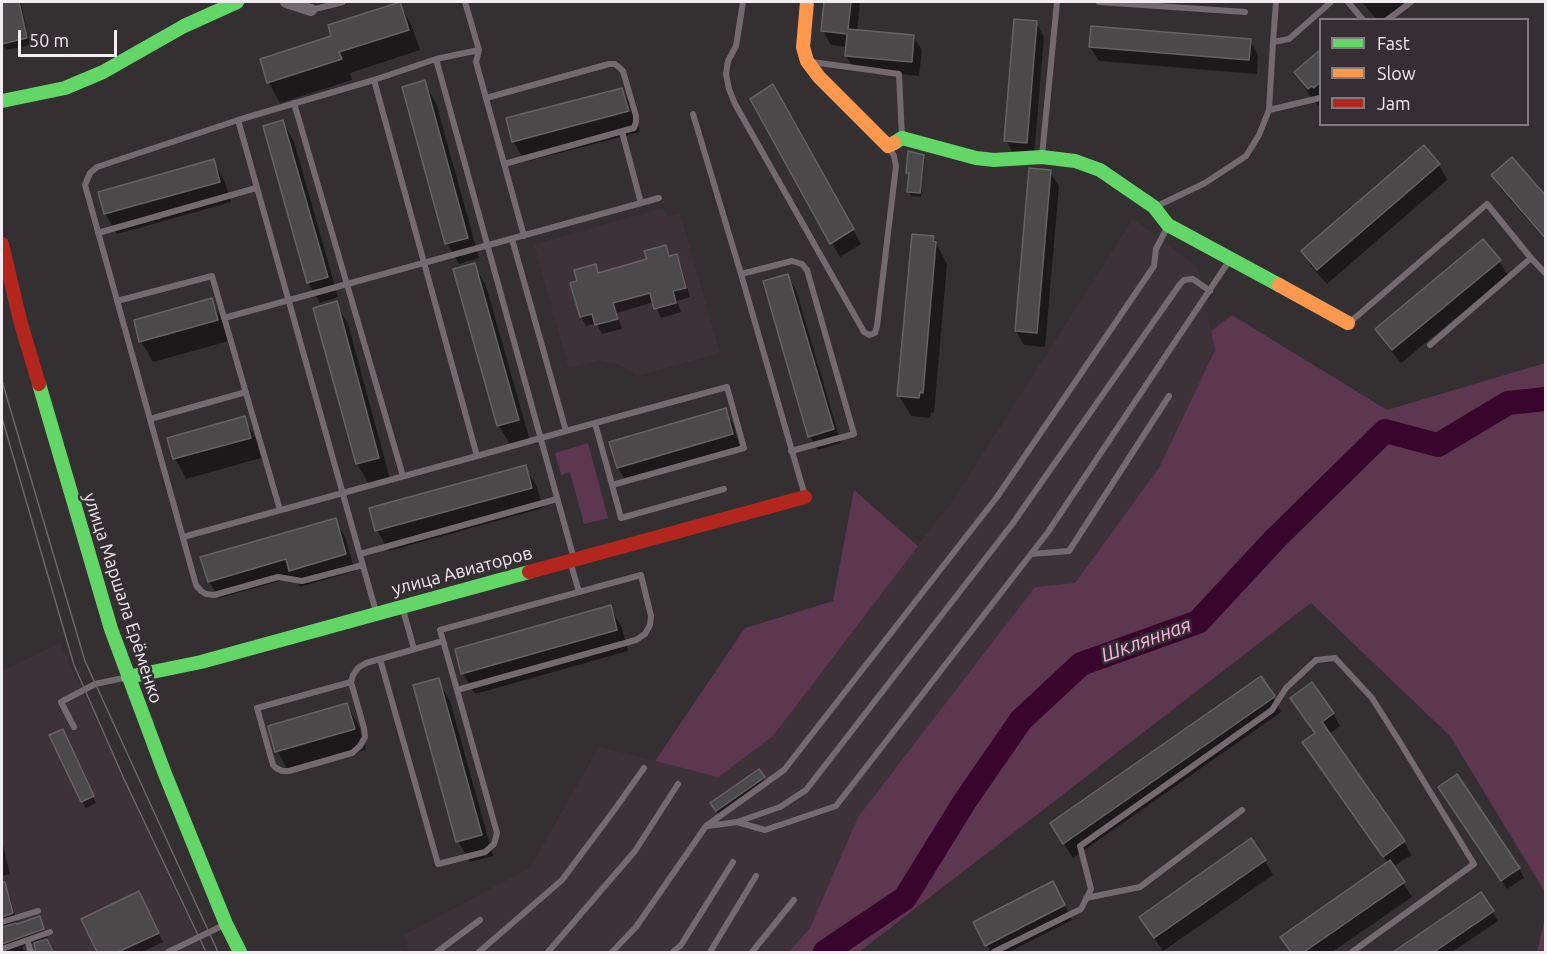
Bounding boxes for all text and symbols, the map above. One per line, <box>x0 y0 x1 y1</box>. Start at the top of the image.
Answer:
scale bar <box>21 18 120 56</box>
legend <box>1319 18 1529 126</box>
text: 50 m <box>29 30 69 50</box>
text: Fast <box>1377 33 1410 53</box>
text: Slow <box>1377 63 1416 83</box>
text: Jam <box>1377 93 1411 113</box>
street label: улица Маршала Ерёменко <box>79 490 167 706</box>
street label: улица Авиаторов <box>389 542 535 600</box>
water label: Шклянная <box>1098 613 1194 667</box>

